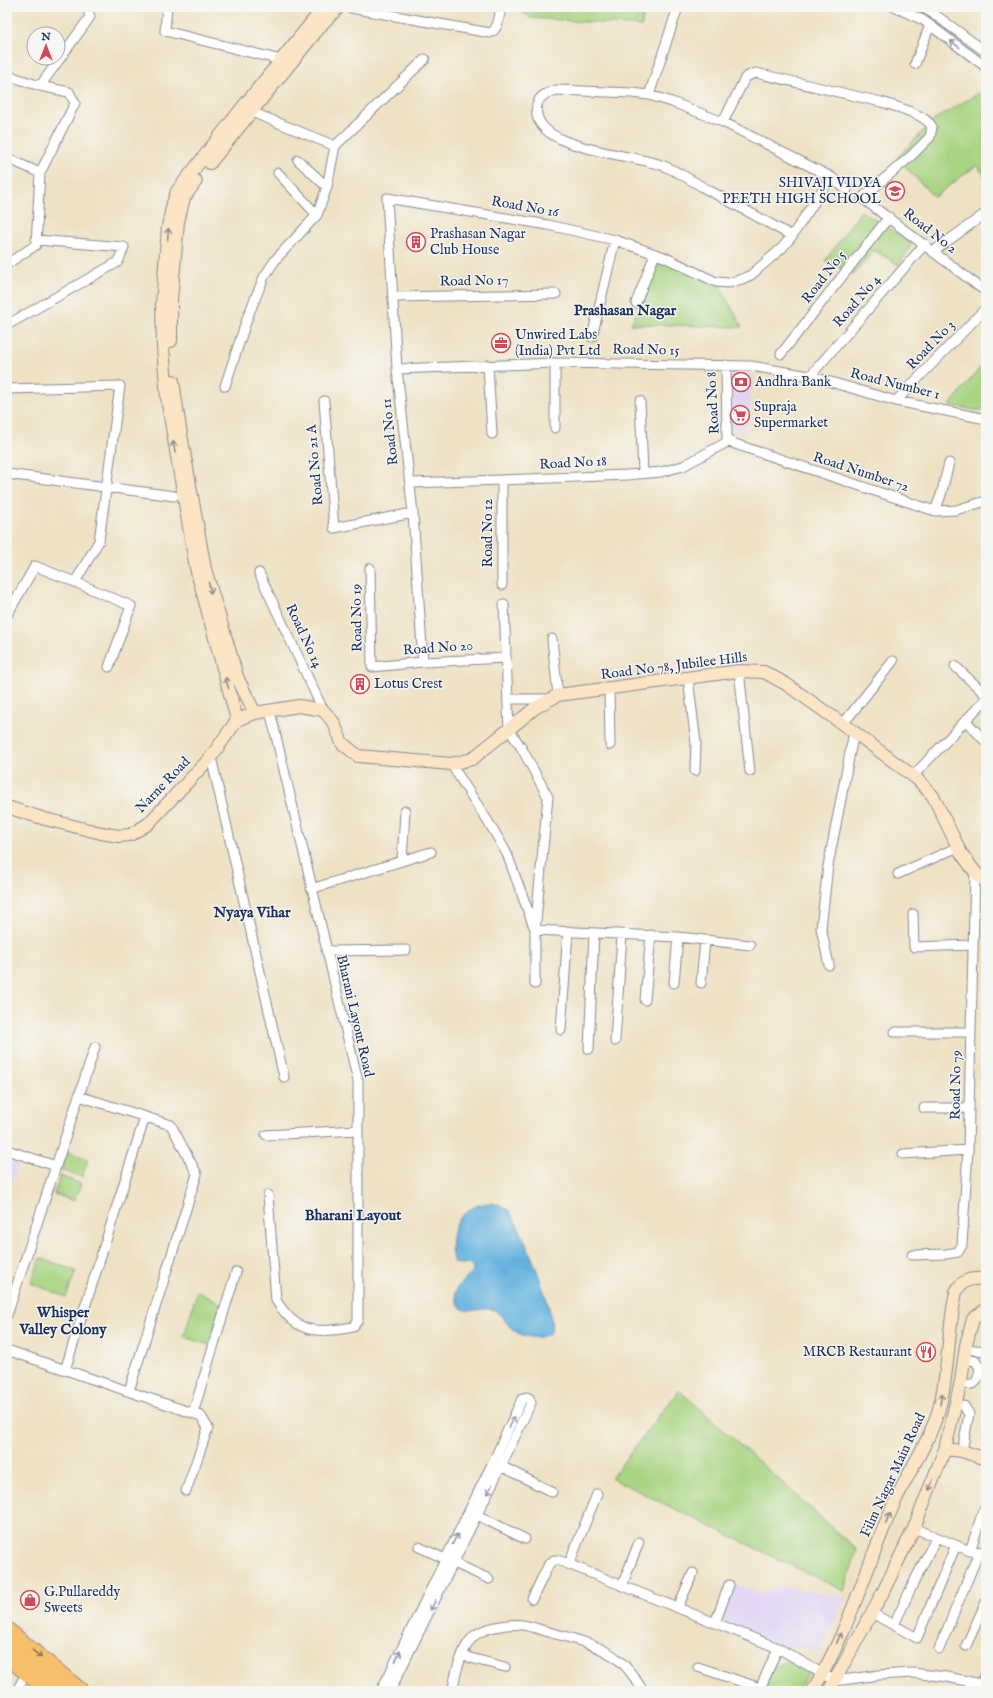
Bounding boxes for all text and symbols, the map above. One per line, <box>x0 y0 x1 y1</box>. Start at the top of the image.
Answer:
north arrow <box>26 26 66 66</box>
text: N <box>40 30 51 44</box>
one-way arrow <box>949 39 960 48</box>
place label: SHIVAJI VIDYA PEETH HIGH SCHOOL <box>722 174 882 208</box>
school or university icon: SHIVAJI VIDYA PEETH HIGH SCHOOL <box>884 180 906 202</box>
street label: Road No 16 <box>490 192 561 222</box>
street label: Road No 2 <box>899 204 961 258</box>
place label: Prashasan Nagar Club House <box>430 225 526 259</box>
one-way arrow <box>164 228 171 241</box>
building icon: Prashasan Nagar Club House <box>405 231 427 253</box>
street label: Road No 5 <box>798 247 850 307</box>
street label: Road No 17 <box>439 271 509 291</box>
street label: Road No 4 <box>829 271 885 331</box>
district label: Prashasan Nagar <box>574 301 677 320</box>
street label: Road No 3 <box>903 316 959 374</box>
place label: Unwired Labs (India) Pvt Ltd <box>515 326 601 360</box>
office icon: Unwired Labs (India) Pvt Ltd <box>490 332 512 354</box>
street label: Road No 15 <box>612 340 680 360</box>
street label: Road Number 1 <box>848 364 942 404</box>
street label: Road No 8 <box>702 371 724 435</box>
bank icon: Andhra Bank <box>730 371 752 393</box>
place label: Andhra Bank <box>754 373 832 391</box>
street label: Road No 11 <box>378 398 402 466</box>
place label: Supraja Supermarket <box>754 398 828 432</box>
supermarket icon: Supraja Supermarket <box>729 404 751 426</box>
street label: Road No 21 A <box>302 423 328 506</box>
one-way arrow <box>170 441 178 454</box>
street label: Road Number 72 <box>811 448 912 496</box>
street label: Road No 18 <box>539 452 607 474</box>
street label: Road No 12 <box>479 498 497 567</box>
one-way arrow <box>207 581 214 594</box>
street label: Road No 19 <box>347 584 367 652</box>
street label: Road No 14 <box>281 601 327 671</box>
street label: Road No 20 <box>402 637 474 659</box>
street label: Road No 78, Jubilee Hills <box>600 648 748 684</box>
building icon: Lotus Crest <box>349 673 371 695</box>
place label: Lotus Crest <box>374 675 443 693</box>
one-way arrow <box>223 677 230 690</box>
street label: Narne Road <box>132 753 195 817</box>
district label: Nyaya Vihar <box>212 903 291 922</box>
street label: Bharani Layout Road <box>332 953 378 1079</box>
street label: Road No 79 <box>946 1050 966 1120</box>
district label: Bharani Layout <box>305 1206 402 1225</box>
district label: Whisper Valley Colony <box>18 1303 107 1339</box>
restaurant icon: MRCB Restaurant <box>915 1341 937 1363</box>
place label: MRCB Restaurant <box>803 1343 912 1361</box>
one-way arrow <box>937 1393 945 1406</box>
street label: Film Nagar Main Road <box>856 1410 930 1540</box>
one-way arrow <box>509 1416 516 1428</box>
one-way arrow <box>927 1479 935 1491</box>
one-way arrow <box>486 1483 493 1495</box>
one-way arrow <box>885 1512 892 1524</box>
one-way arrow <box>452 1533 459 1545</box>
place label: G.Pullareddy Sweets <box>44 1583 120 1617</box>
shop icon: G.Pullareddy Sweets <box>19 1589 41 1611</box>
one-way arrow <box>429 1599 436 1611</box>
one-way arrow <box>836 1632 843 1644</box>
one-way arrow <box>32 1649 42 1658</box>
one-way arrow <box>395 1650 402 1662</box>

